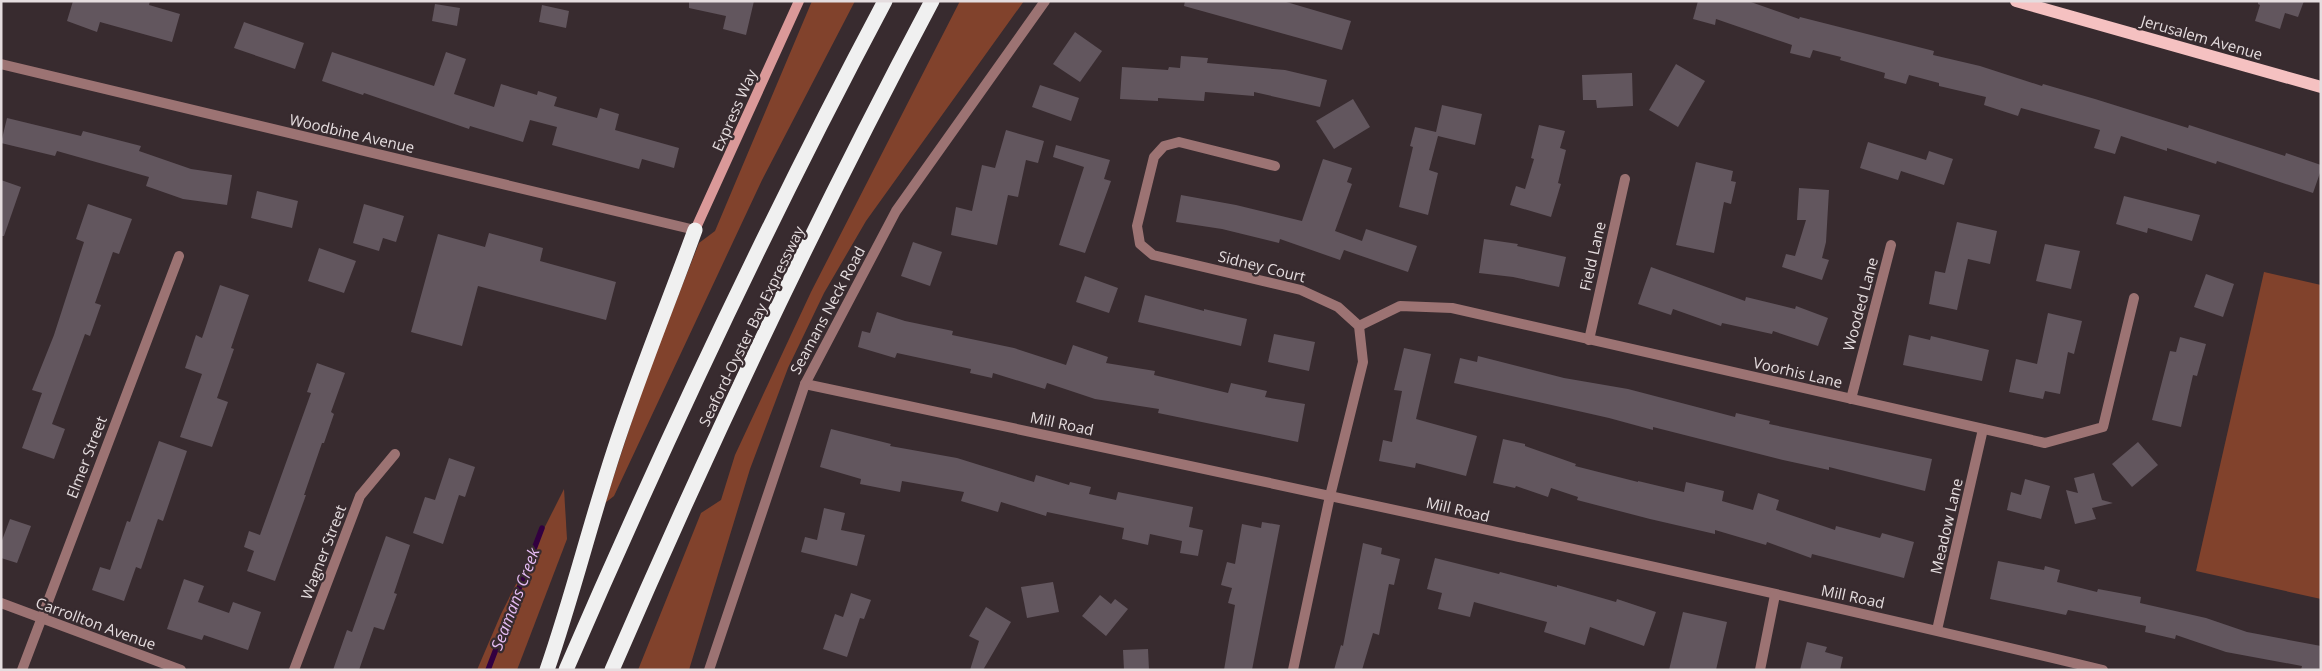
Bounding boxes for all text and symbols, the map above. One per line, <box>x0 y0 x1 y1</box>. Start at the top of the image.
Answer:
street label: Jerusalem Avenue <box>2137 10 2265 64</box>
street label: Express Way <box>707 65 761 154</box>
street label: Woodbine Avenue <box>287 109 417 157</box>
street label: Field Lane <box>1574 219 1610 293</box>
street label: Seaford-Oyster Bay Expressway <box>694 222 809 429</box>
street label: Seamans Neck Road <box>785 243 869 377</box>
street label: Sidney Court <box>1216 245 1308 287</box>
street label: Wooded Lane <box>1838 255 1882 353</box>
street label: Voorhis Lane <box>1751 352 1845 392</box>
street label: Mill Road <box>1028 407 1096 439</box>
street label: Elmer Street <box>61 413 111 501</box>
street label: Meadow Lane <box>1925 476 1967 576</box>
street label: Mill Road <box>1424 492 1492 526</box>
street label: Wagner Street <box>296 502 350 602</box>
water label: Seamans Creek <box>485 544 545 653</box>
street label: Mill Road <box>1819 580 1887 612</box>
street label: Carrollton Avenue <box>33 592 159 654</box>

